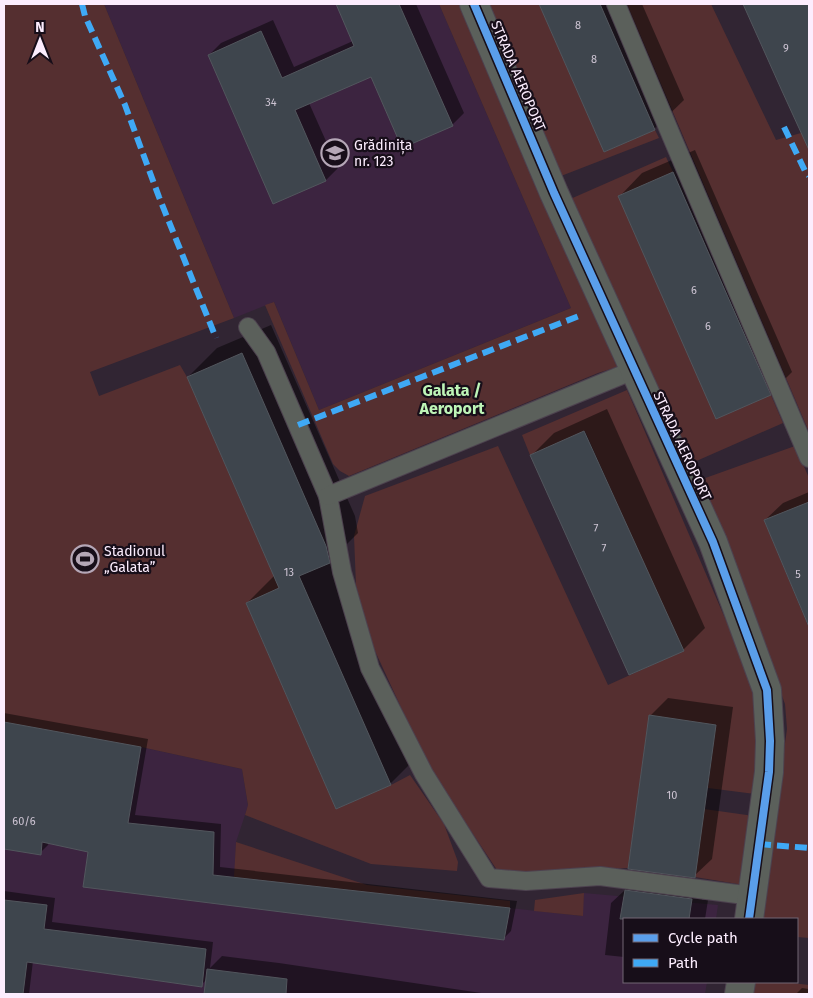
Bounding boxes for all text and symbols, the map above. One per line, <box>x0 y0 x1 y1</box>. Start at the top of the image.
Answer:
north arrow <box>15 15 65 65</box>
street label: STRADA AEROPORT <box>487 18 549 135</box>
text: N <box>35 19 45 36</box>
house number: 8 <box>575 19 581 32</box>
house number: 9 <box>783 42 789 55</box>
house number: 8 <box>591 53 597 66</box>
house number: 34 <box>265 96 277 109</box>
place label: Grădinița nr. 123 <box>354 137 412 170</box>
school or university icon: Grădinița nr. 123 <box>320 138 350 168</box>
house number: 6 <box>691 284 697 297</box>
house number: 6 <box>705 320 711 333</box>
district label: Galata / Aeroport <box>418 381 485 418</box>
street label: STRADA AEROPORT <box>649 389 715 504</box>
house number: 7 <box>594 522 599 535</box>
house number: 7 <box>602 542 607 555</box>
place label: Stadionul „Galata” <box>104 543 165 576</box>
sports icon: Stadionul „Galata” <box>70 544 100 574</box>
house number: 13 <box>284 566 294 579</box>
house number: 5 <box>795 568 801 581</box>
house number: 10 <box>667 789 677 802</box>
house number: 60/6 <box>12 815 36 828</box>
legend <box>623 918 798 983</box>
text: Cycle path <box>668 929 738 947</box>
text: Path <box>668 954 698 972</box>

